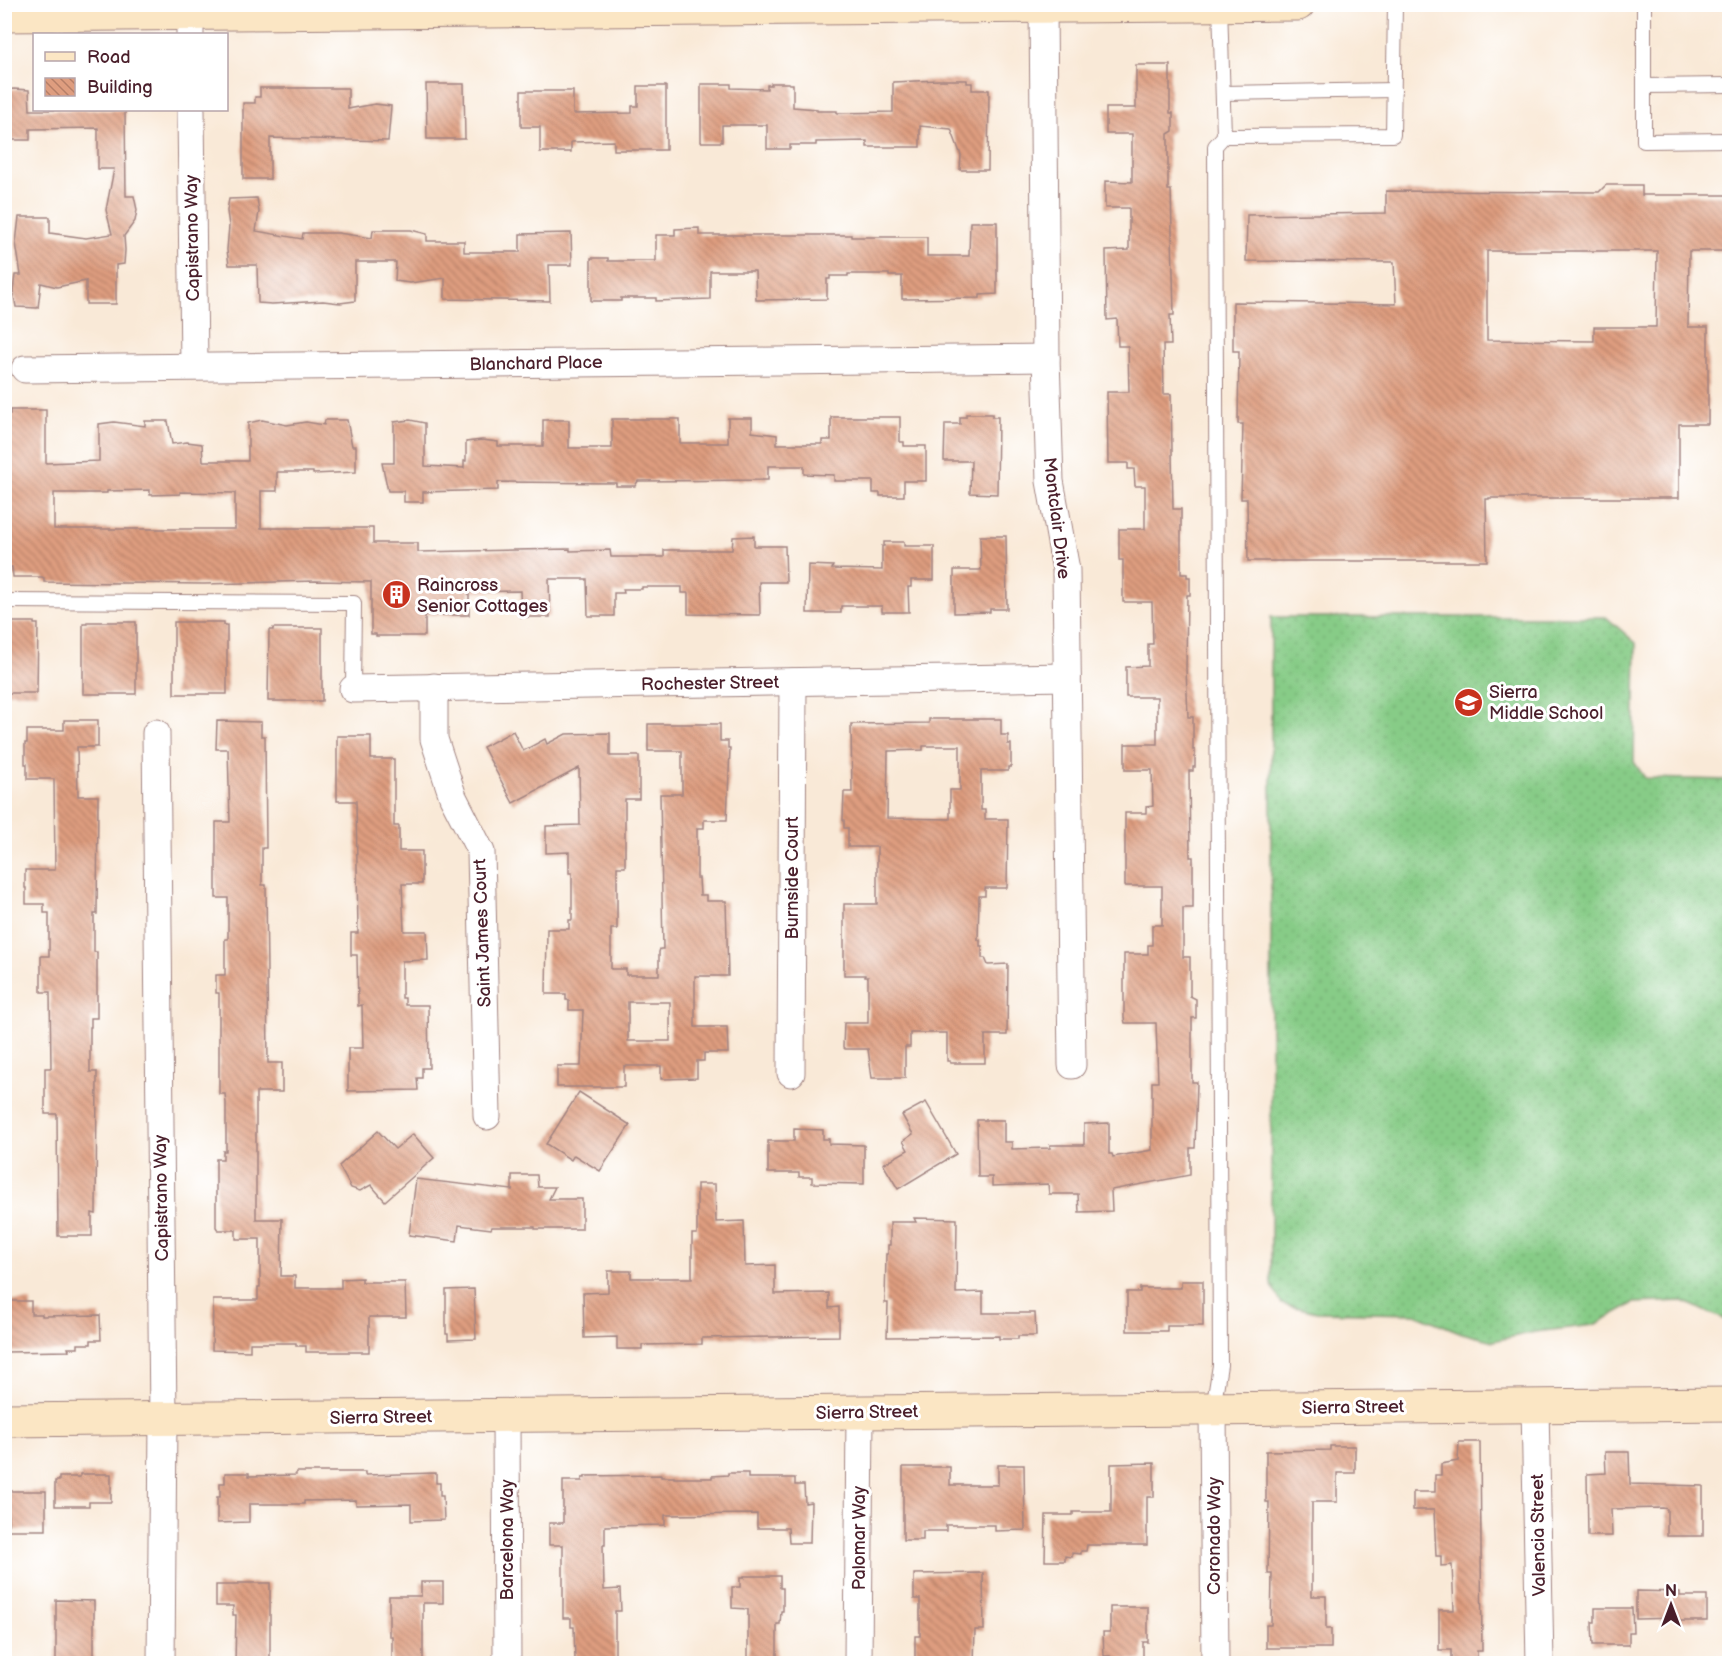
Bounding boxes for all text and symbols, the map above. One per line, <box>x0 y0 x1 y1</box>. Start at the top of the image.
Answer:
legend <box>33 33 228 111</box>
text: Road <box>87 47 131 68</box>
text: Building <box>87 77 153 98</box>
street label: Capistrano Way <box>181 174 204 301</box>
street label: Blanchard Place <box>469 352 603 375</box>
street label: Montclair Drive <box>1039 456 1074 580</box>
place label: Raincross Senior Cottages <box>417 575 548 617</box>
building icon: Raincross Senior Cottages <box>380 579 412 611</box>
street label: Rochester Street <box>641 672 780 695</box>
place label: Sierra Middle School <box>1489 682 1603 724</box>
school or university icon: Sierra Middle School <box>1452 686 1484 718</box>
street label: Burnside Court <box>782 816 803 940</box>
street label: Saint James Court <box>469 858 496 1008</box>
street label: Capistrano Way <box>150 1134 173 1261</box>
street label: Sierra Street <box>1302 1396 1405 1419</box>
street label: Sierra Street <box>816 1401 919 1424</box>
street label: Sierra Street <box>330 1406 433 1429</box>
street label: Valencia Street <box>1527 1473 1550 1596</box>
street label: Coronado Way <box>1204 1476 1225 1595</box>
street label: Barcelona Way <box>497 1479 518 1601</box>
street label: Palomar Way <box>849 1485 870 1590</box>
north arrow <box>1641 1575 1701 1635</box>
text: N <box>1665 1582 1677 1601</box>

